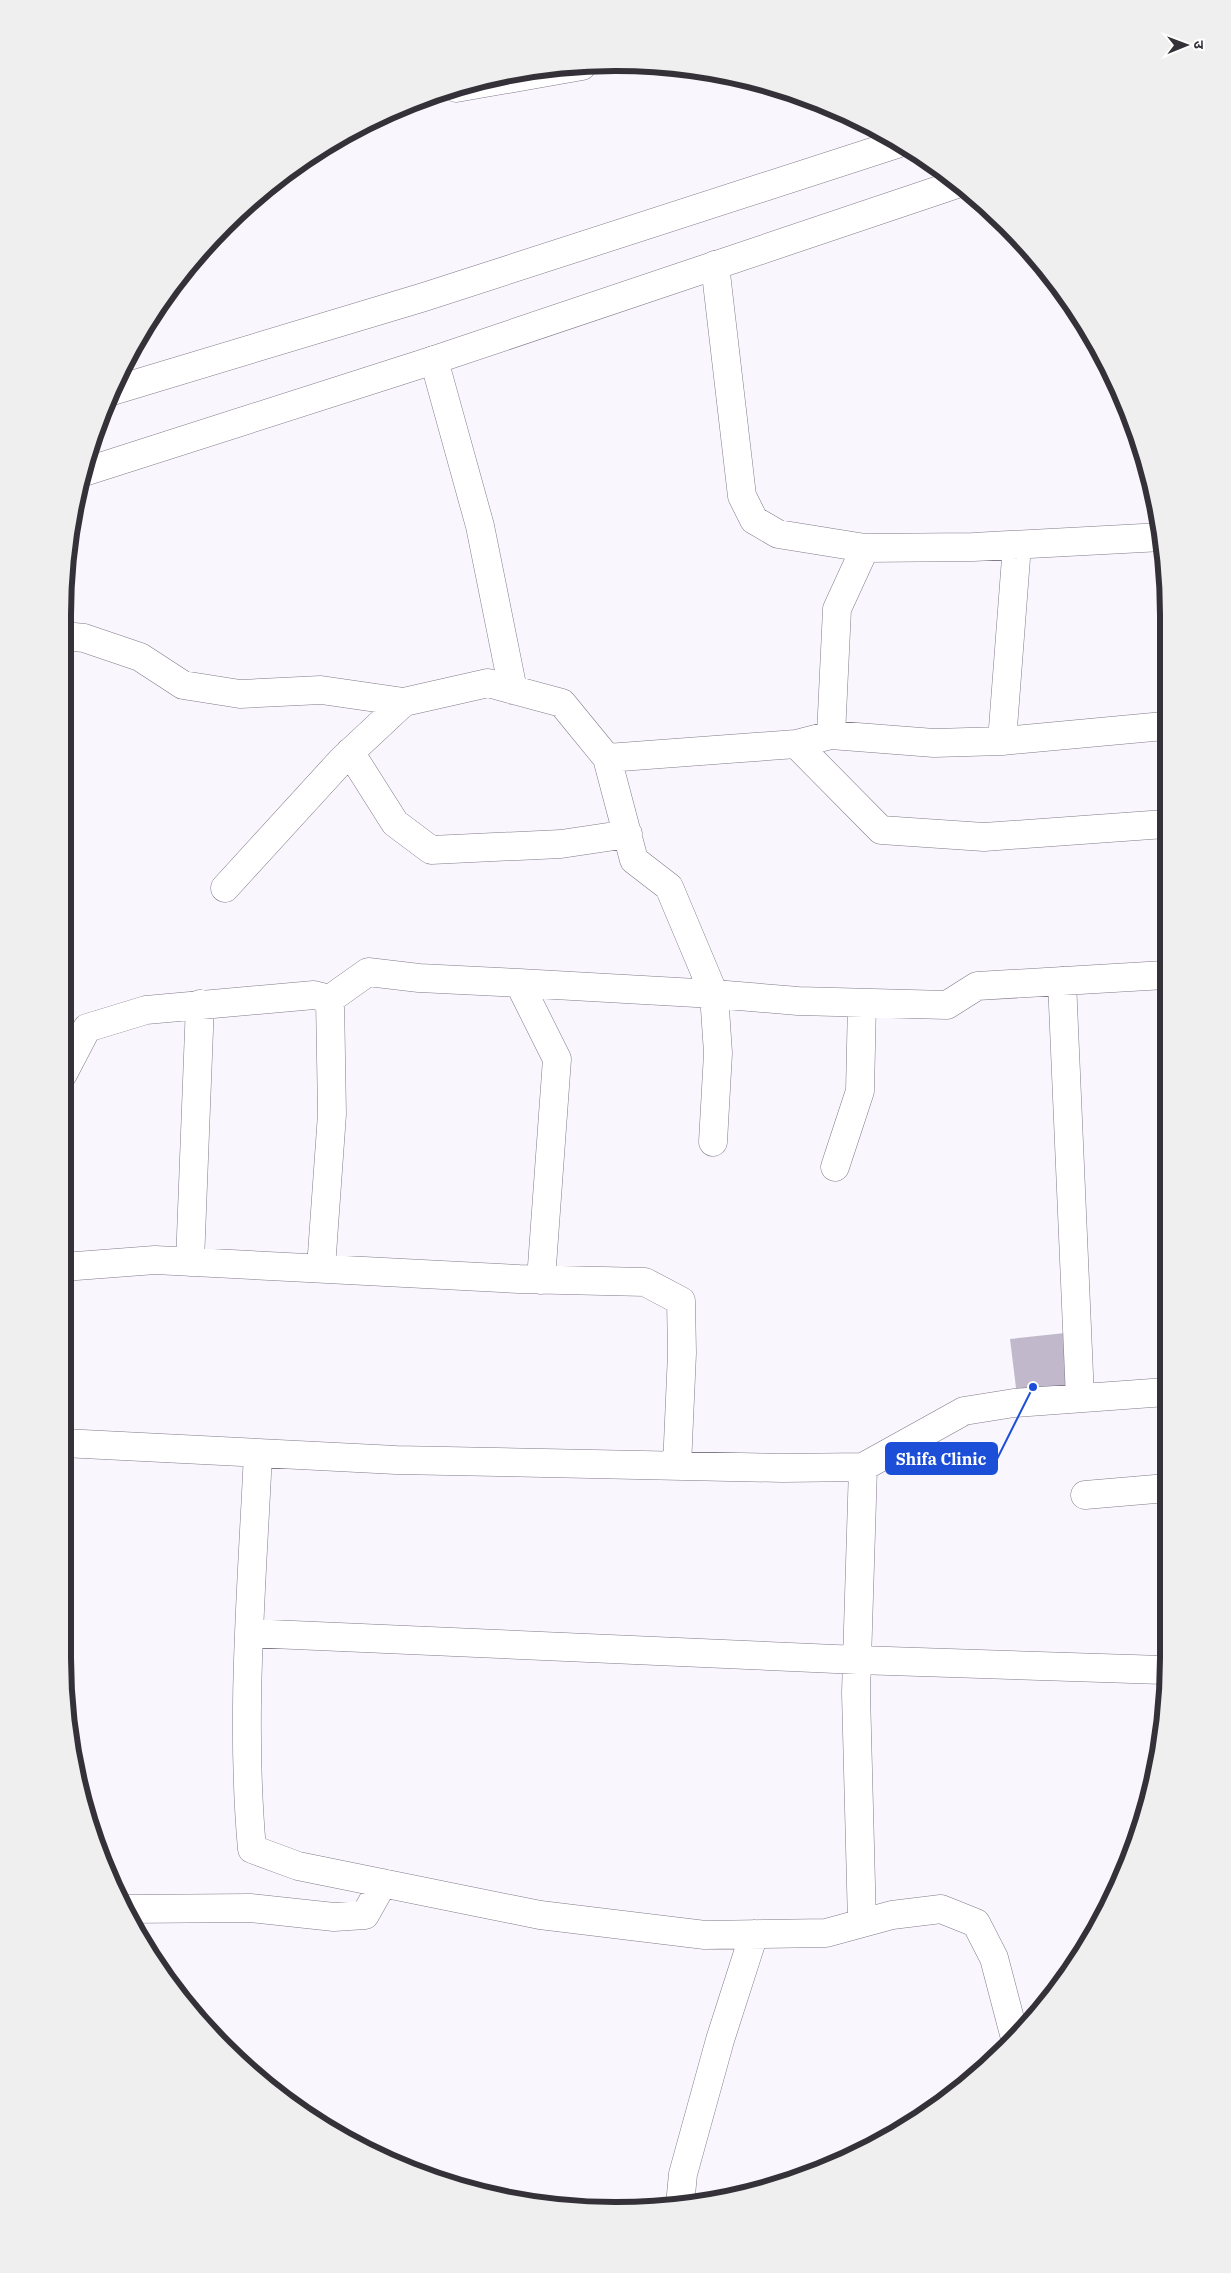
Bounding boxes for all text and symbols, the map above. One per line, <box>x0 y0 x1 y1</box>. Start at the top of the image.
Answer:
north arrow <box>1161 20 1211 70</box>
text: उ <box>1190 41 1208 50</box>
callout: Shifa Clinic <box>886 1443 997 1474</box>
text: Shifa Clinic <box>896 1449 987 1469</box>

